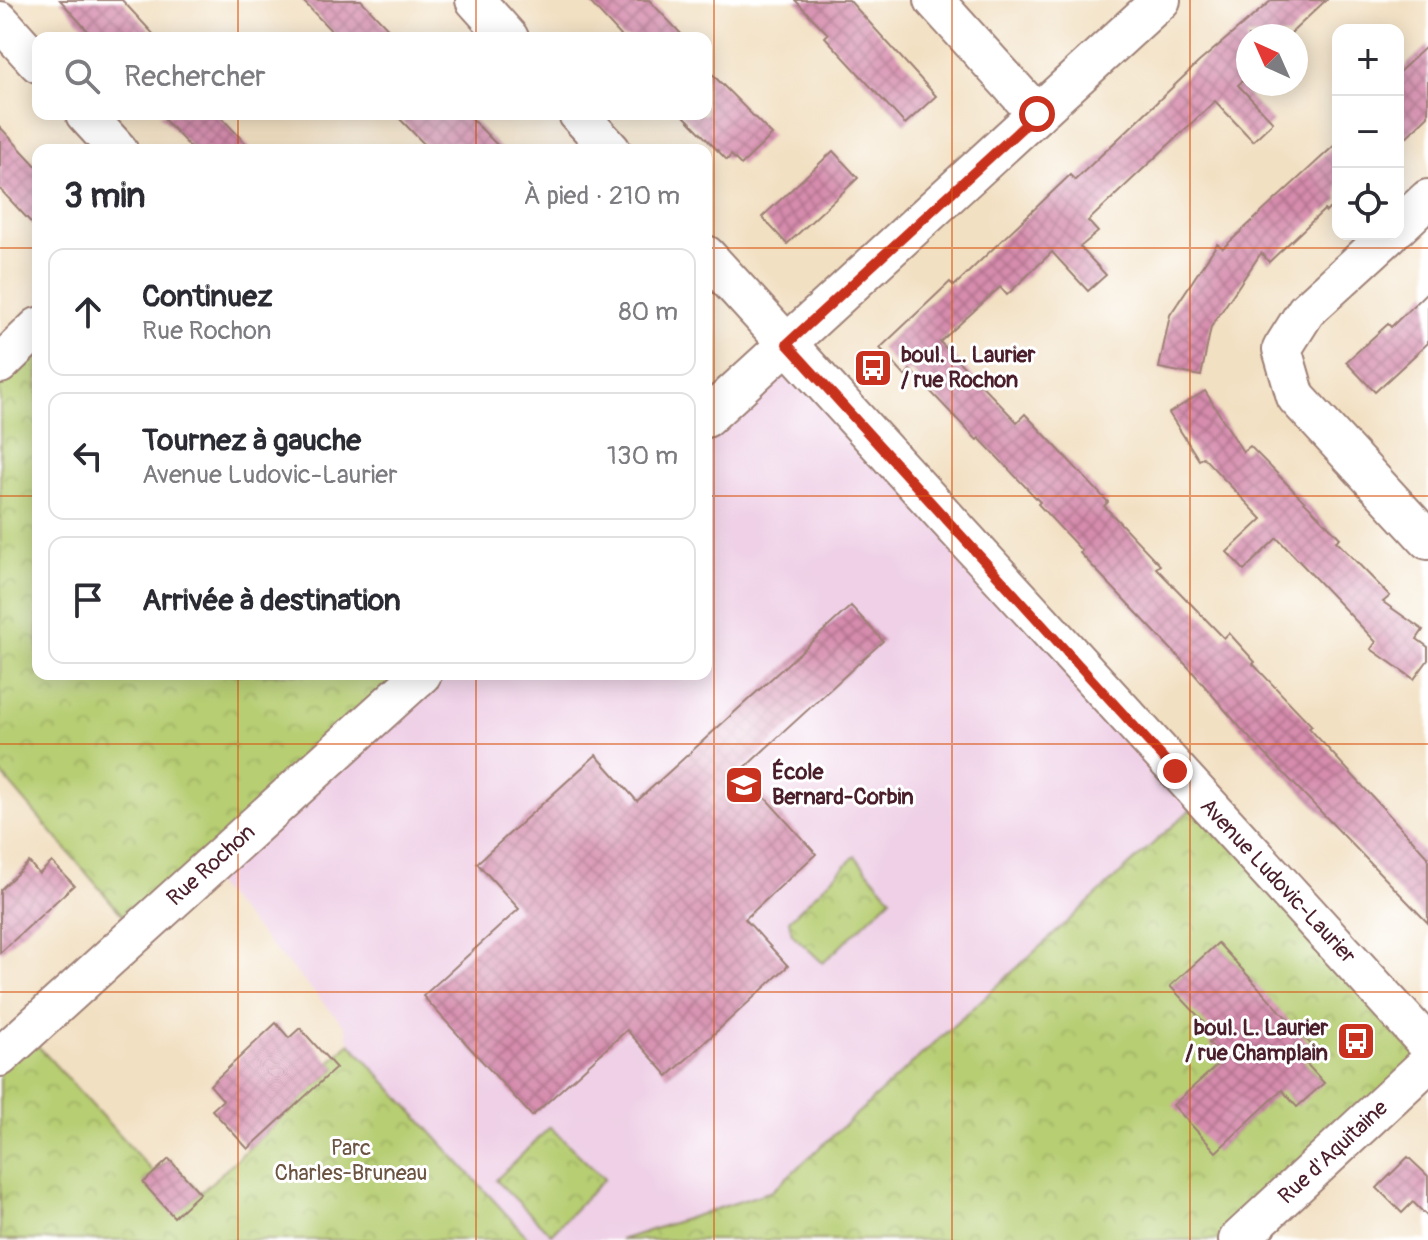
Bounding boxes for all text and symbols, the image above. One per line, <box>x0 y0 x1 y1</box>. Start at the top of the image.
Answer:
north arrow <box>1236 24 1308 96</box>
map controls <box>1332 24 1404 240</box>
button: + <box>1332 24 1404 96</box>
search box <box>32 32 712 120</box>
icon: search <box>60 54 104 98</box>
text: Rechercher <box>124 58 266 95</box>
route start <box>1019 96 1055 132</box>
button: − <box>1332 96 1404 168</box>
button: locate <box>1332 168 1404 240</box>
text: 3 min <box>64 175 146 218</box>
text: À pied · 210 m <box>524 180 680 212</box>
text: Continuez <box>142 278 273 315</box>
icon: ahead <box>66 290 110 334</box>
text: 80 m <box>618 296 678 328</box>
text: Rue Rochon <box>142 315 271 347</box>
place label: boul. L. Laurier / rue Rochon <box>901 341 1036 394</box>
bus stop icon: boul. L. Laurier / rue Rochon <box>852 347 894 389</box>
text: Tournez à gauche <box>142 422 361 459</box>
icon: left <box>66 434 110 478</box>
text: 130 m <box>607 440 678 472</box>
text: Avenue Ludovic-Laurier <box>142 459 397 491</box>
icon: arrive <box>66 578 110 622</box>
text: Arrivée à destination <box>142 582 401 619</box>
route end <box>1157 753 1193 789</box>
place label: École Bernard-Corbin <box>772 758 914 811</box>
school or university icon: École Bernard-Corbin <box>723 764 765 806</box>
street label: Avenue Ludovic-Laurier <box>1194 792 1362 970</box>
street label: Rue Rochon <box>161 818 261 912</box>
place label: boul. L. Laurier / rue Champlain <box>1185 1014 1329 1067</box>
bus stop icon: boul. L. Laurier / rue Champlain <box>1335 1020 1377 1062</box>
street label: Rue d'Aquitaine <box>1272 1094 1394 1210</box>
park label: Parc Charles-Bruneau <box>275 1134 427 1187</box>

